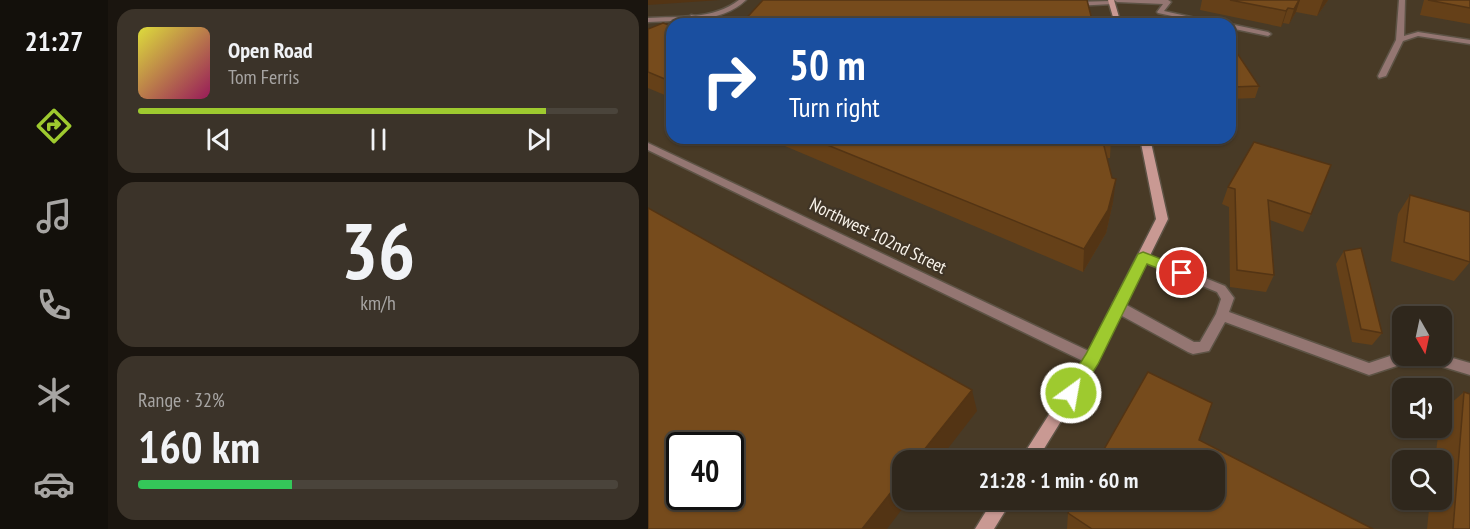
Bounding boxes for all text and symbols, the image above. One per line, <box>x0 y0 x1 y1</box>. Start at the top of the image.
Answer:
text: 21:27 <box>25 24 83 58</box>
text: Open Road <box>228 36 313 64</box>
text: 50 m <box>789 37 866 92</box>
icon: right <box>690 42 768 120</box>
text: Tom Ferris <box>228 64 299 90</box>
text: Turn right <box>789 90 880 124</box>
icon: directions <box>33 105 75 147</box>
icon: previous <box>202 123 235 156</box>
icon: pause <box>362 123 395 156</box>
icon: next <box>522 123 555 156</box>
street label: Northwest 102nd Street <box>806 192 950 279</box>
icon: music <box>33 195 75 237</box>
text: 36 <box>341 200 415 301</box>
pin <box>1156 247 1207 298</box>
icon: arrive <box>1165 256 1198 289</box>
icon: phone <box>33 284 75 326</box>
text: km/h <box>360 290 396 316</box>
north arrow <box>1392 306 1452 366</box>
map controls <box>1392 306 1452 510</box>
position arrow <box>1039 361 1103 425</box>
icon: climate <box>33 374 75 416</box>
button: sound <box>1392 378 1452 438</box>
text: Range · 32% <box>138 387 225 413</box>
text: 160 km <box>138 417 260 475</box>
speed limit sign: 40 <box>666 432 744 510</box>
button: search <box>1392 450 1452 510</box>
icon: car <box>33 463 75 505</box>
text: 21:28 · 1 min · 60 m <box>979 466 1138 494</box>

